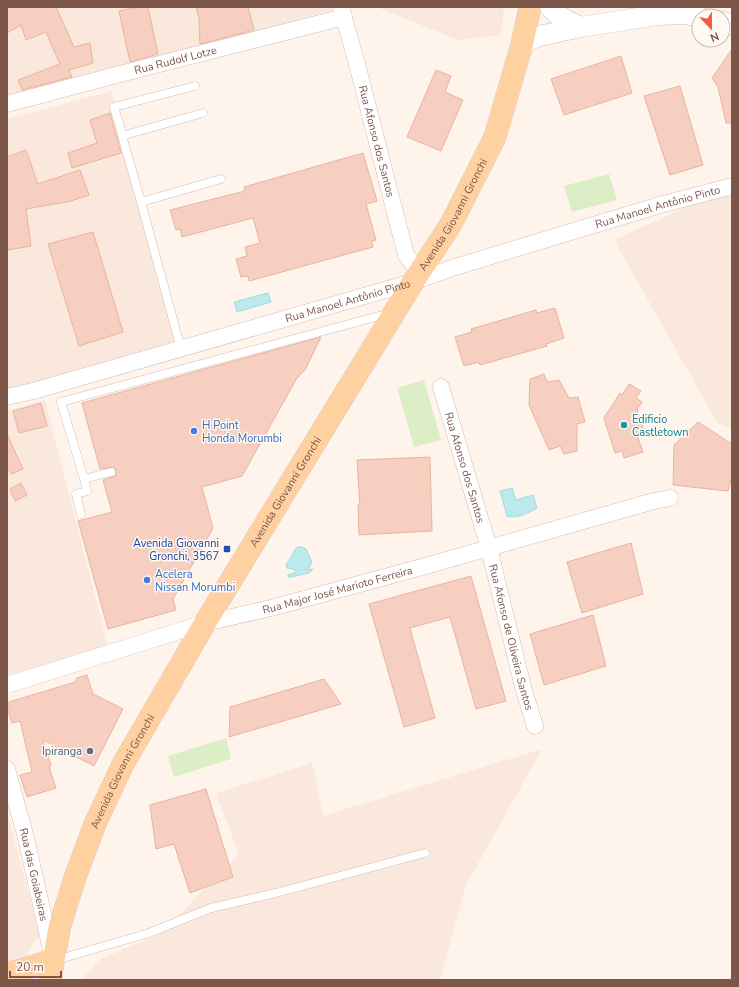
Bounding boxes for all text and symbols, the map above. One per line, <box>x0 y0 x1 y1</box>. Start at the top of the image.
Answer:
north arrow <box>691 8 731 48</box>
text: N <box>708 28 721 45</box>
street label: Rua Rudolf Lotze <box>132 42 218 78</box>
street label: Rua Afonso dos Santos <box>355 84 398 199</box>
street label: Avenida Giovanni Gronchi <box>415 156 490 274</box>
street label: Rua Manoel Antônio Pinto <box>593 182 722 232</box>
street label: Rua Manoel Antônio Pinto <box>283 276 412 326</box>
street label: Rua Afonso dos Santos <box>441 410 489 525</box>
place label: Edificio Castletown <box>632 412 689 440</box>
place label: H Point Honda Morumbi <box>202 418 282 446</box>
marker: Edificio Castletown <box>619 420 629 430</box>
marker: H Point Honda Morumbi <box>189 426 199 436</box>
street label: Avenida Giovanni Gronchi <box>246 433 325 550</box>
place label: Avenida Giovanni Gronchi, 3567 <box>133 536 219 564</box>
marker: Avenida Giovanni Gronchi, 3567 <box>222 544 232 554</box>
street label: Rua Major José Marioto Ferreira <box>261 562 414 617</box>
street label: Rua Afonso de Oliveira Santos <box>486 563 537 712</box>
place label: Acelera Nissan Morumbi <box>155 567 235 595</box>
marker: Acelera Nissan Morumbi <box>142 575 152 585</box>
street label: Avenida Giovanni Gronchi <box>86 711 158 831</box>
place label: Ipiranga <box>42 744 82 759</box>
marker: Ipiranga <box>85 746 95 756</box>
street label: Rua das Goiabeiras <box>16 826 52 923</box>
scale bar <box>10 953 61 979</box>
text: 20 m <box>16 959 44 975</box>

